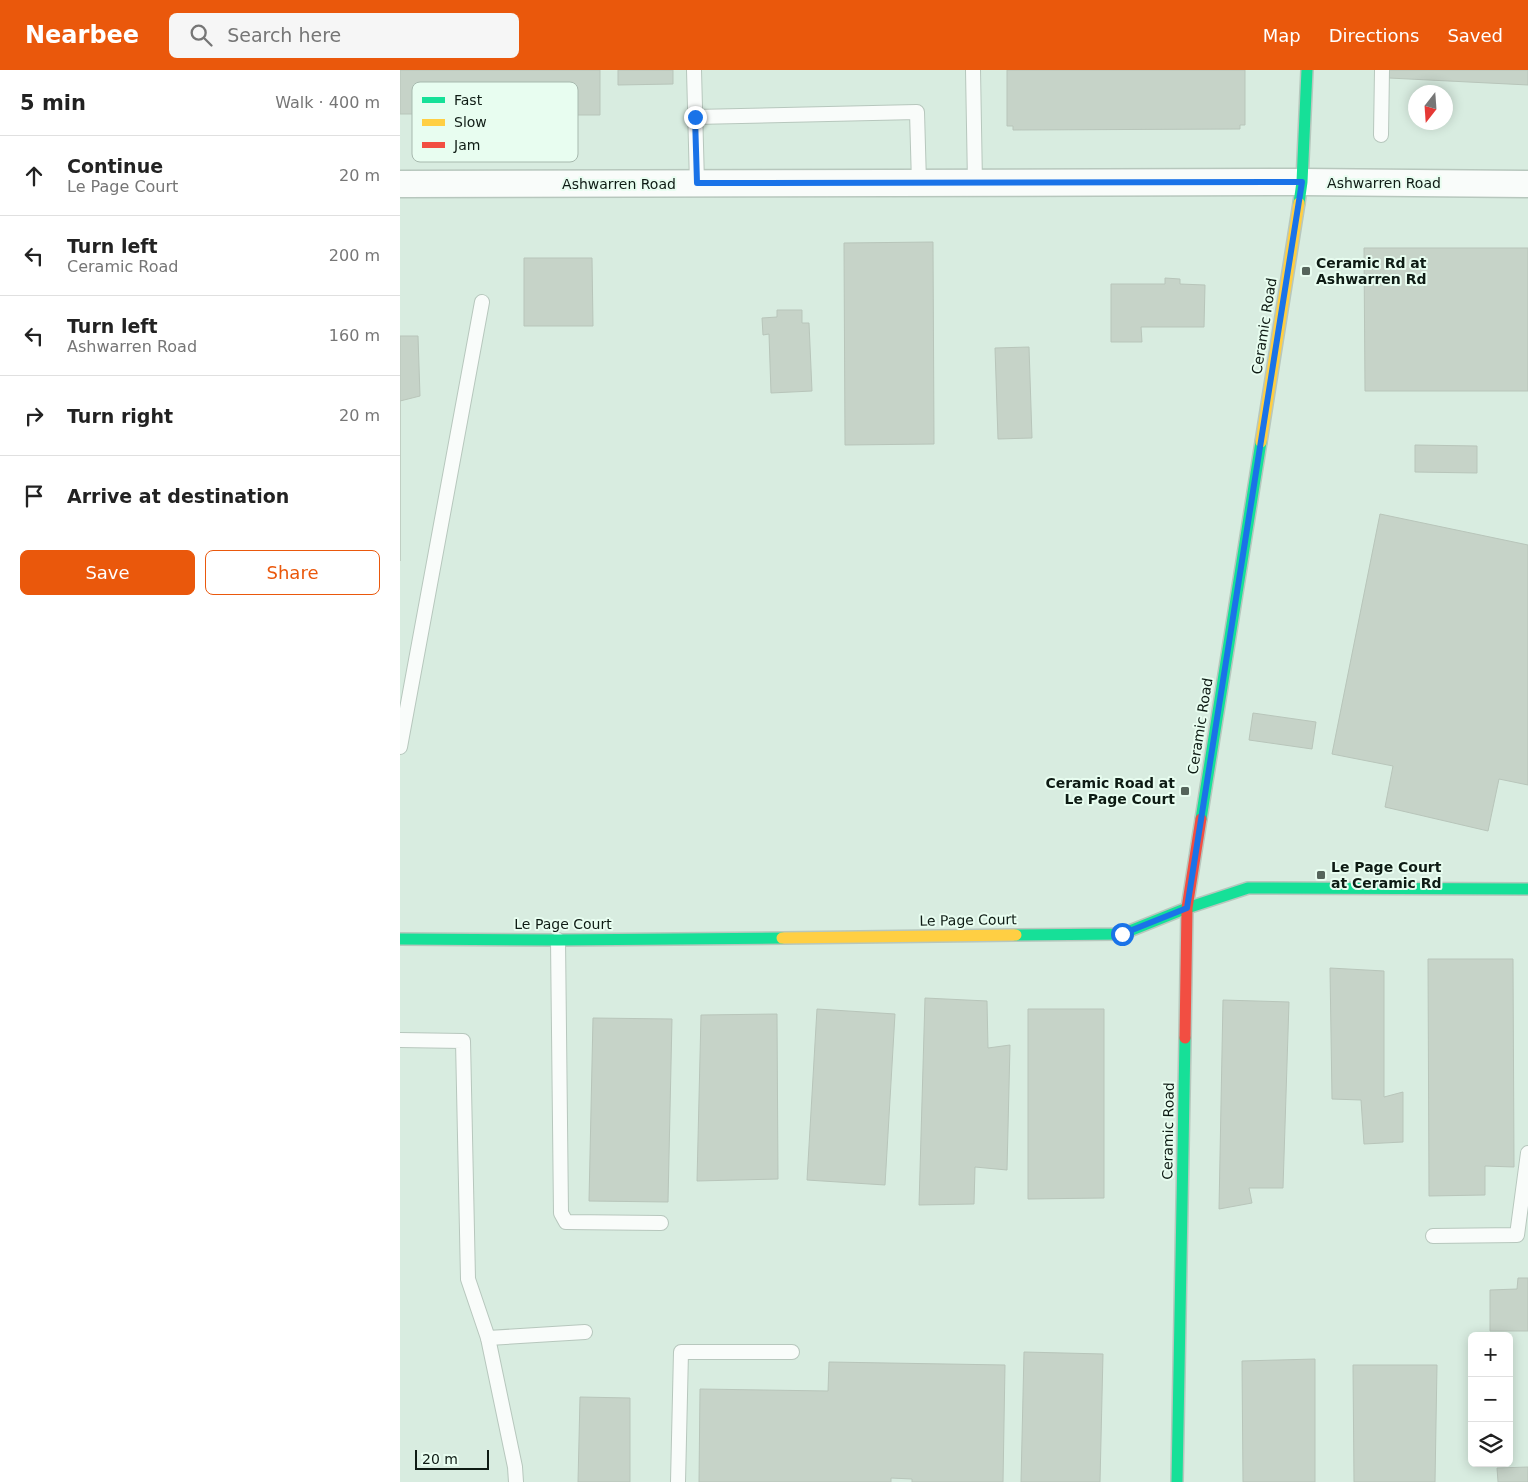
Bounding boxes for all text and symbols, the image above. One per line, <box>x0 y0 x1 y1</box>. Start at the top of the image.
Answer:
search box <box>169 13 519 58</box>
text: Nearbee <box>25 21 139 49</box>
icon: search <box>187 21 215 49</box>
text: Search here <box>227 24 341 46</box>
text: Map <box>1263 25 1301 46</box>
text: Directions <box>1329 25 1419 46</box>
text: Saved <box>1447 25 1503 46</box>
legend <box>412 82 578 162</box>
north arrow <box>1408 85 1453 130</box>
text: 5 min <box>20 91 86 115</box>
text: Fast <box>454 92 483 108</box>
text: Walk · 400 m <box>275 93 380 112</box>
route end <box>684 106 707 129</box>
text: Slow <box>454 114 487 130</box>
text: Jam <box>453 137 480 153</box>
text: Continue <box>67 155 163 177</box>
icon: ahead <box>20 162 48 190</box>
text: 20 m <box>339 166 380 185</box>
street label: Ashwarren Road <box>1327 175 1441 191</box>
street label: Ashwarren Road <box>562 176 676 192</box>
text: Le Page Court <box>67 177 178 196</box>
text: Turn left <box>67 235 158 257</box>
icon: left <box>20 242 48 270</box>
text: 200 m <box>329 246 380 265</box>
place label: Ceramic Rd at Ashwarren Rd <box>1316 255 1427 287</box>
text: Ceramic Road <box>67 257 178 276</box>
marker: Ceramic Rd at Ashwarren Rd <box>1300 265 1312 277</box>
street label: Ceramic Road <box>1248 277 1280 375</box>
text: Turn left <box>67 315 158 337</box>
icon: left <box>20 322 48 350</box>
text: 160 m <box>329 326 380 345</box>
text: Ashwarren Road <box>67 337 197 356</box>
icon: right <box>20 402 48 430</box>
text: Turn right <box>67 405 173 427</box>
text: 20 m <box>339 406 380 425</box>
icon: arrive <box>20 482 48 510</box>
text: Arrive at destination <box>67 485 289 507</box>
button: Save <box>20 550 195 595</box>
button: Share <box>205 550 380 595</box>
street label: Ceramic Road <box>1184 677 1216 775</box>
place label: Ceramic Road at Le Page Court <box>1045 775 1175 807</box>
marker: Ceramic Road at Le Page Court <box>1179 785 1191 797</box>
place label: Le Page Court at Ceramic Rd <box>1331 859 1442 891</box>
marker: Le Page Court at Ceramic Rd <box>1315 869 1327 881</box>
street label: Le Page Court <box>919 911 1017 929</box>
street label: Le Page Court <box>514 916 612 932</box>
route start <box>1111 923 1134 946</box>
street label: Ceramic Road <box>1159 1082 1177 1180</box>
map controls <box>1468 1332 1513 1467</box>
button: + <box>1468 1332 1513 1377</box>
button: − <box>1468 1377 1513 1422</box>
button: layers <box>1468 1422 1513 1467</box>
scale bar <box>415 1447 489 1470</box>
text: 20 m <box>422 1451 458 1467</box>

